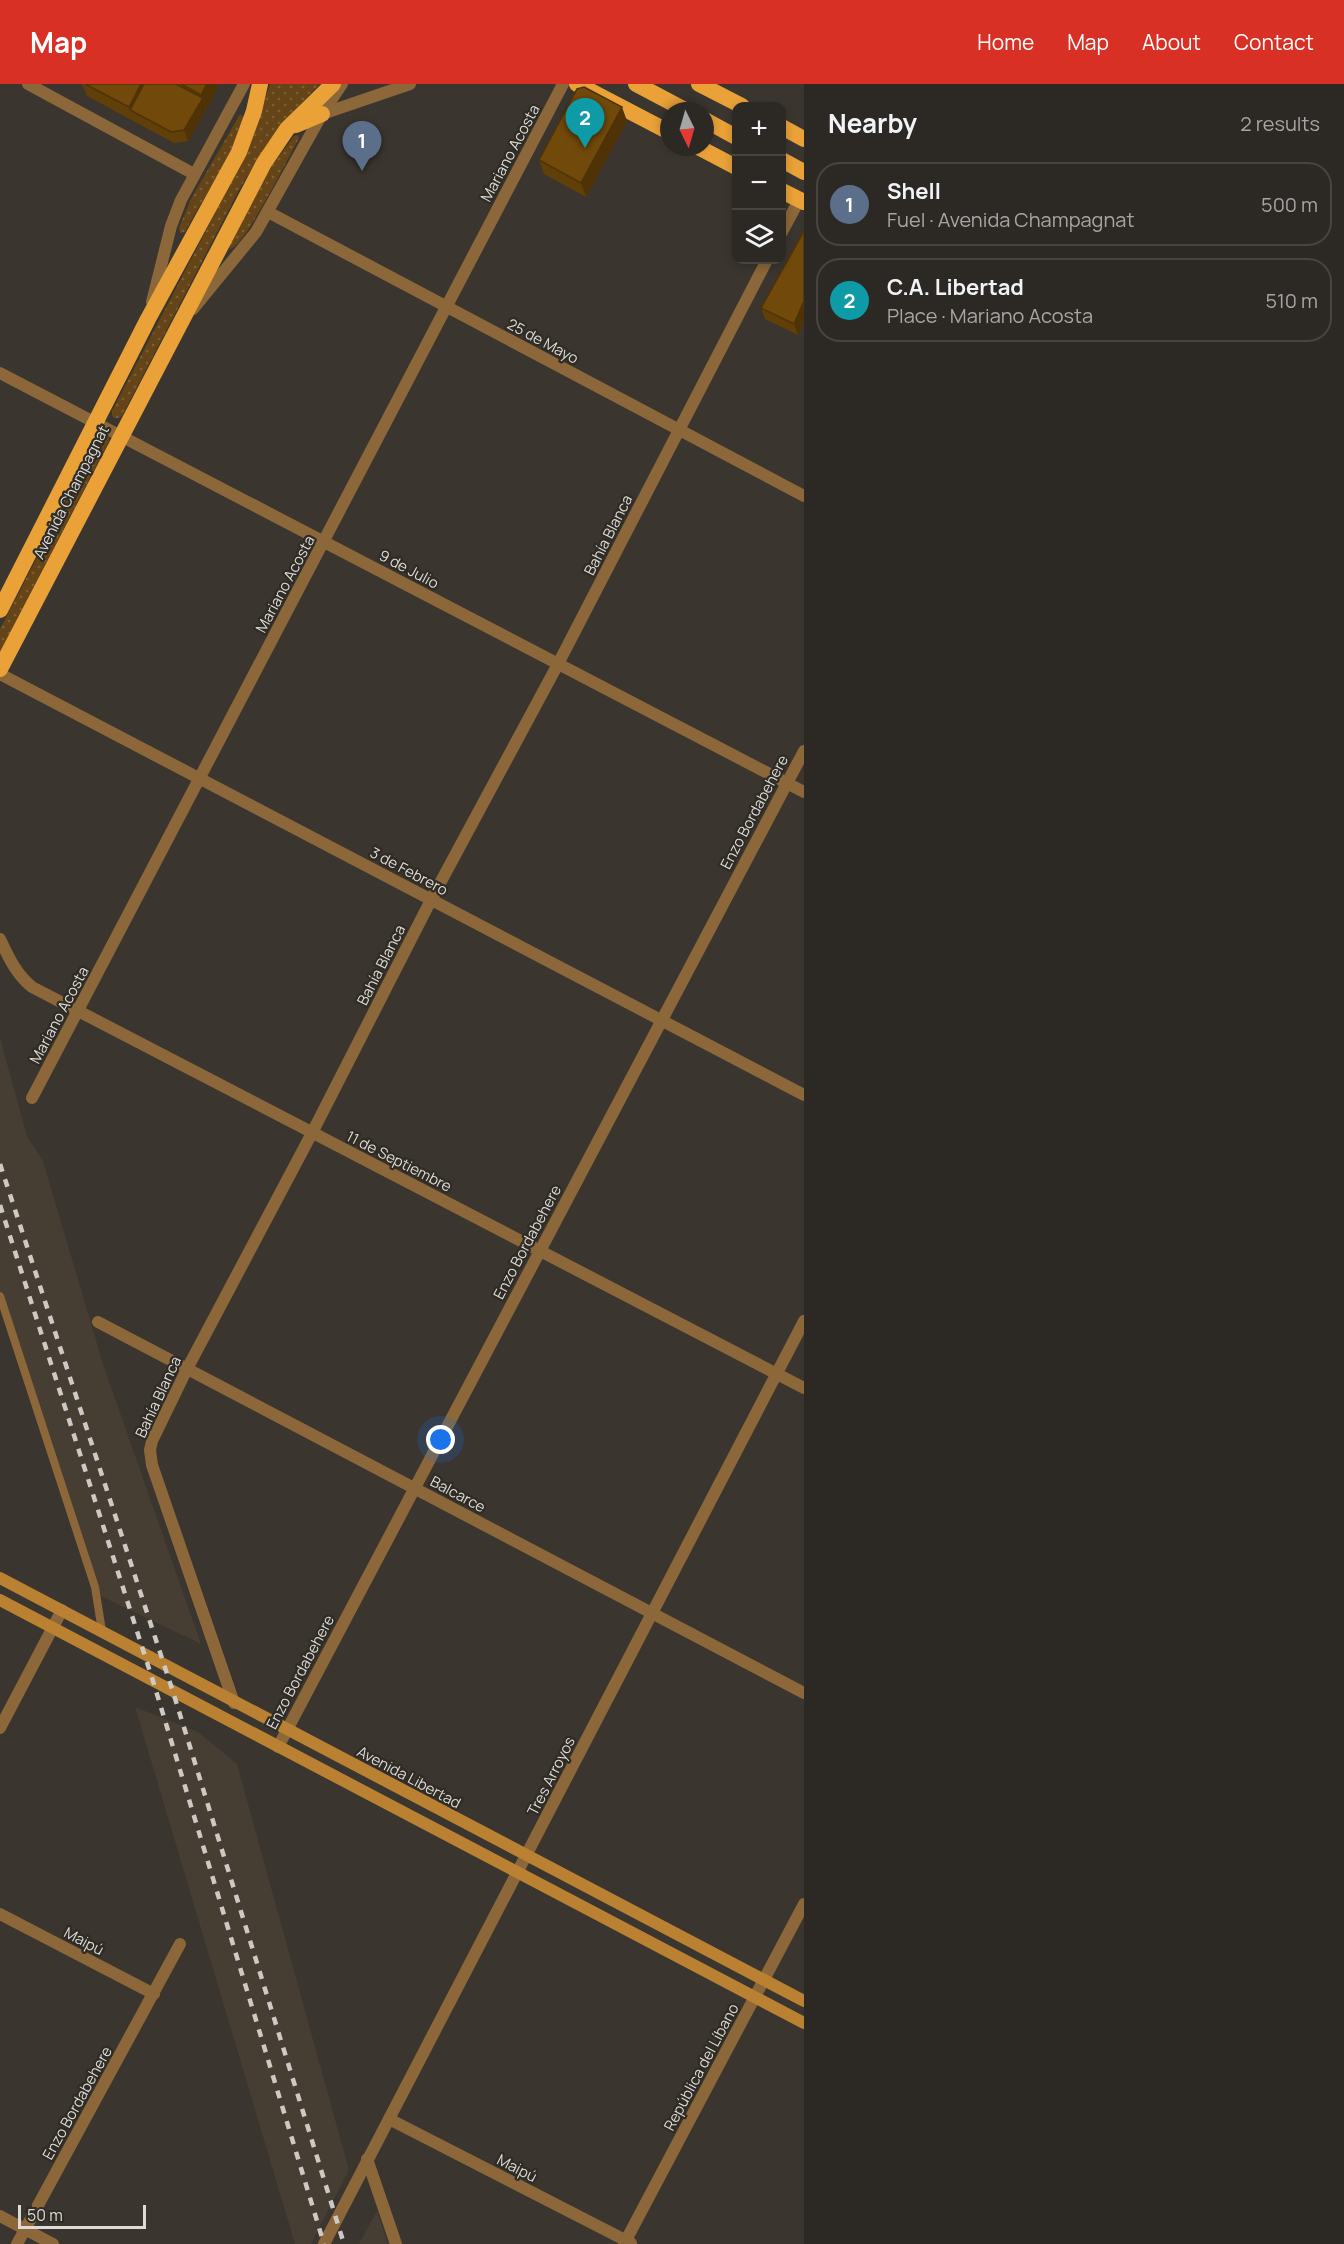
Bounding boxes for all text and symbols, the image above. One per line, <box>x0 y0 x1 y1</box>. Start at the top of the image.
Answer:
text: Map <box>30 23 87 61</box>
text: Home <box>977 28 1034 56</box>
text: Map <box>1067 28 1109 56</box>
text: About <box>1142 28 1201 56</box>
text: Contact <box>1234 28 1314 56</box>
pin: 2 <box>566 98 604 148</box>
street label: Mariano Acosta <box>475 101 545 205</box>
north arrow <box>660 102 714 156</box>
map controls <box>732 102 786 264</box>
button: + <box>732 102 786 156</box>
text: Nearby <box>828 105 917 141</box>
text: 2 results <box>1240 110 1320 137</box>
pin: 1 <box>342 122 382 171</box>
button: − <box>732 156 786 210</box>
text: Shell <box>887 176 941 206</box>
text: 1 <box>845 191 854 218</box>
text: 500 m <box>1261 191 1318 218</box>
text: Fuel · Avenida Champagnat <box>887 206 1134 233</box>
button: layers <box>732 210 786 264</box>
text: C.A. Libertad <box>887 272 1024 302</box>
text: 2 <box>844 287 855 314</box>
text: 510 m <box>1265 287 1318 314</box>
text: Place · Mariano Acosta <box>887 302 1093 329</box>
street label: 25 de Mayo <box>504 313 582 369</box>
street label: Avenida Champagnat <box>28 422 114 562</box>
street label: Bahía Blanca <box>579 491 637 579</box>
street label: Mariano Acosta <box>250 532 320 636</box>
street label: 9 de Julio <box>376 545 443 594</box>
street label: Enzo Bordabehere <box>715 751 793 873</box>
street label: 3 de Febrero <box>367 842 452 900</box>
street label: Bahía Blanca <box>352 921 410 1009</box>
street label: Mariano Acosta <box>24 963 94 1067</box>
street label: 11 de Septiembre <box>343 1125 456 1197</box>
street label: Enzo Bordabehere <box>488 1181 566 1303</box>
street label: Bahía Blanca <box>130 1353 186 1441</box>
your location <box>426 1425 455 1454</box>
street label: Balcarce <box>427 1471 489 1517</box>
street label: Enzo Bordabehere <box>261 1611 339 1733</box>
street label: Tres Arroyos <box>522 1733 580 1819</box>
street label: Avenida Libertad <box>353 1741 465 1813</box>
street label: Maipú <box>60 1922 108 1960</box>
street label: República del Líbano <box>659 1999 744 2134</box>
street label: Enzo Bordabehere <box>37 2042 117 2163</box>
street label: Maipú <box>493 2149 541 2187</box>
scale bar <box>18 2202 146 2230</box>
text: 50 m <box>27 2204 63 2226</box>

